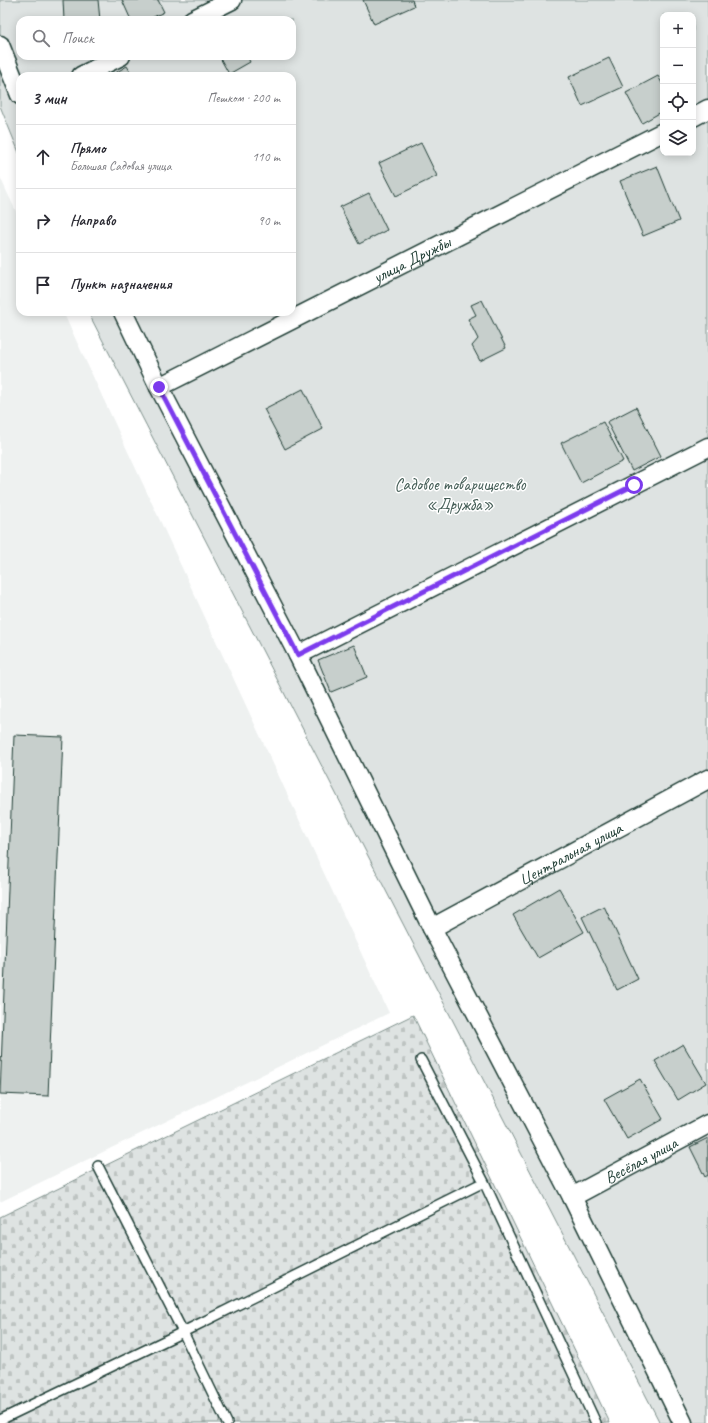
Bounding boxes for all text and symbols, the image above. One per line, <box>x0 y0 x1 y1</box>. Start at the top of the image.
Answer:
map controls <box>660 12 696 156</box>
button: + <box>660 12 696 48</box>
search box <box>16 16 296 60</box>
icon: search <box>30 27 52 49</box>
text: Поиск <box>62 29 94 48</box>
button: − <box>660 48 696 84</box>
button: locate <box>660 84 696 120</box>
text: 3 мин <box>32 88 67 109</box>
text: Пешком · 200 m <box>207 90 280 106</box>
button: layers <box>660 120 696 156</box>
text: Прямо <box>70 139 106 158</box>
icon: ahead <box>32 146 54 168</box>
text: 110 m <box>252 149 280 165</box>
text: Большая Садовая улица <box>70 158 171 174</box>
icon: right <box>32 210 54 232</box>
text: Направо <box>70 211 116 230</box>
text: 90 m <box>258 213 280 229</box>
street label: улица Дружбы <box>368 230 456 288</box>
icon: arrive <box>32 274 54 296</box>
text: Пункт назначения <box>70 275 172 294</box>
route end <box>150 378 168 396</box>
park label: Садовое товарищество «Дружба» <box>394 474 527 515</box>
route start <box>625 476 643 494</box>
street label: Центральная улица <box>515 816 627 890</box>
street label: Весёлая улица <box>601 1131 682 1188</box>

